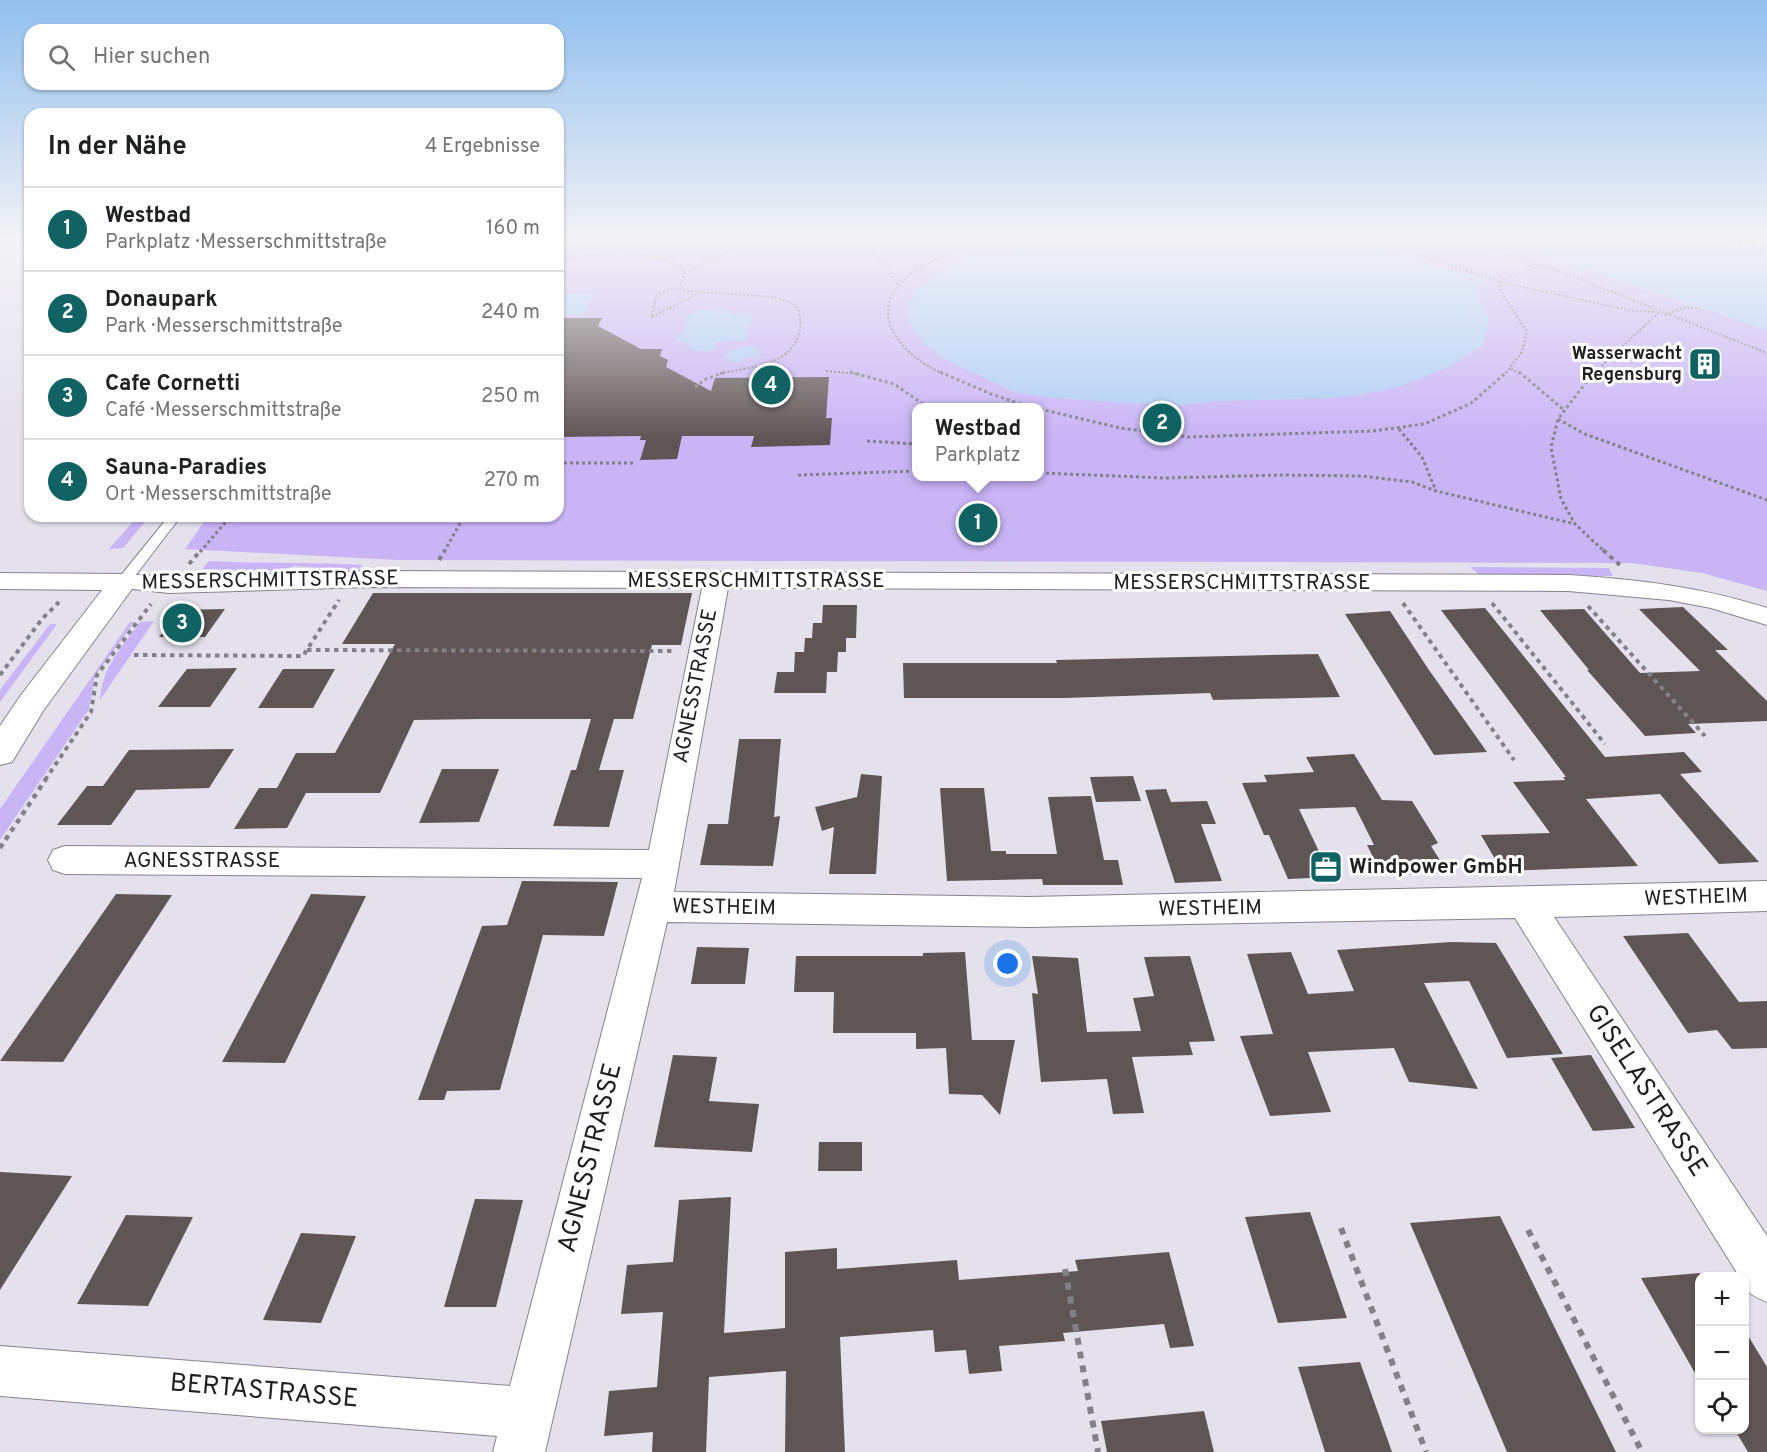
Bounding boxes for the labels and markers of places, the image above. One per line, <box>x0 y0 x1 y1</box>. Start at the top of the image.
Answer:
place label: Wasserwacht Regensburg <box>1572 343 1682 387</box>
building icon: Wasserwacht Regensburg <box>1687 346 1723 382</box>
pin: 4 <box>752 362 790 408</box>
pin: 2 <box>1142 400 1182 446</box>
pin: 1 <box>958 500 998 546</box>
pin: 3 <box>162 600 201 646</box>
office icon: Windpower GmbH <box>1308 849 1344 885</box>
place label: Windpower GmbH <box>1349 854 1523 881</box>

